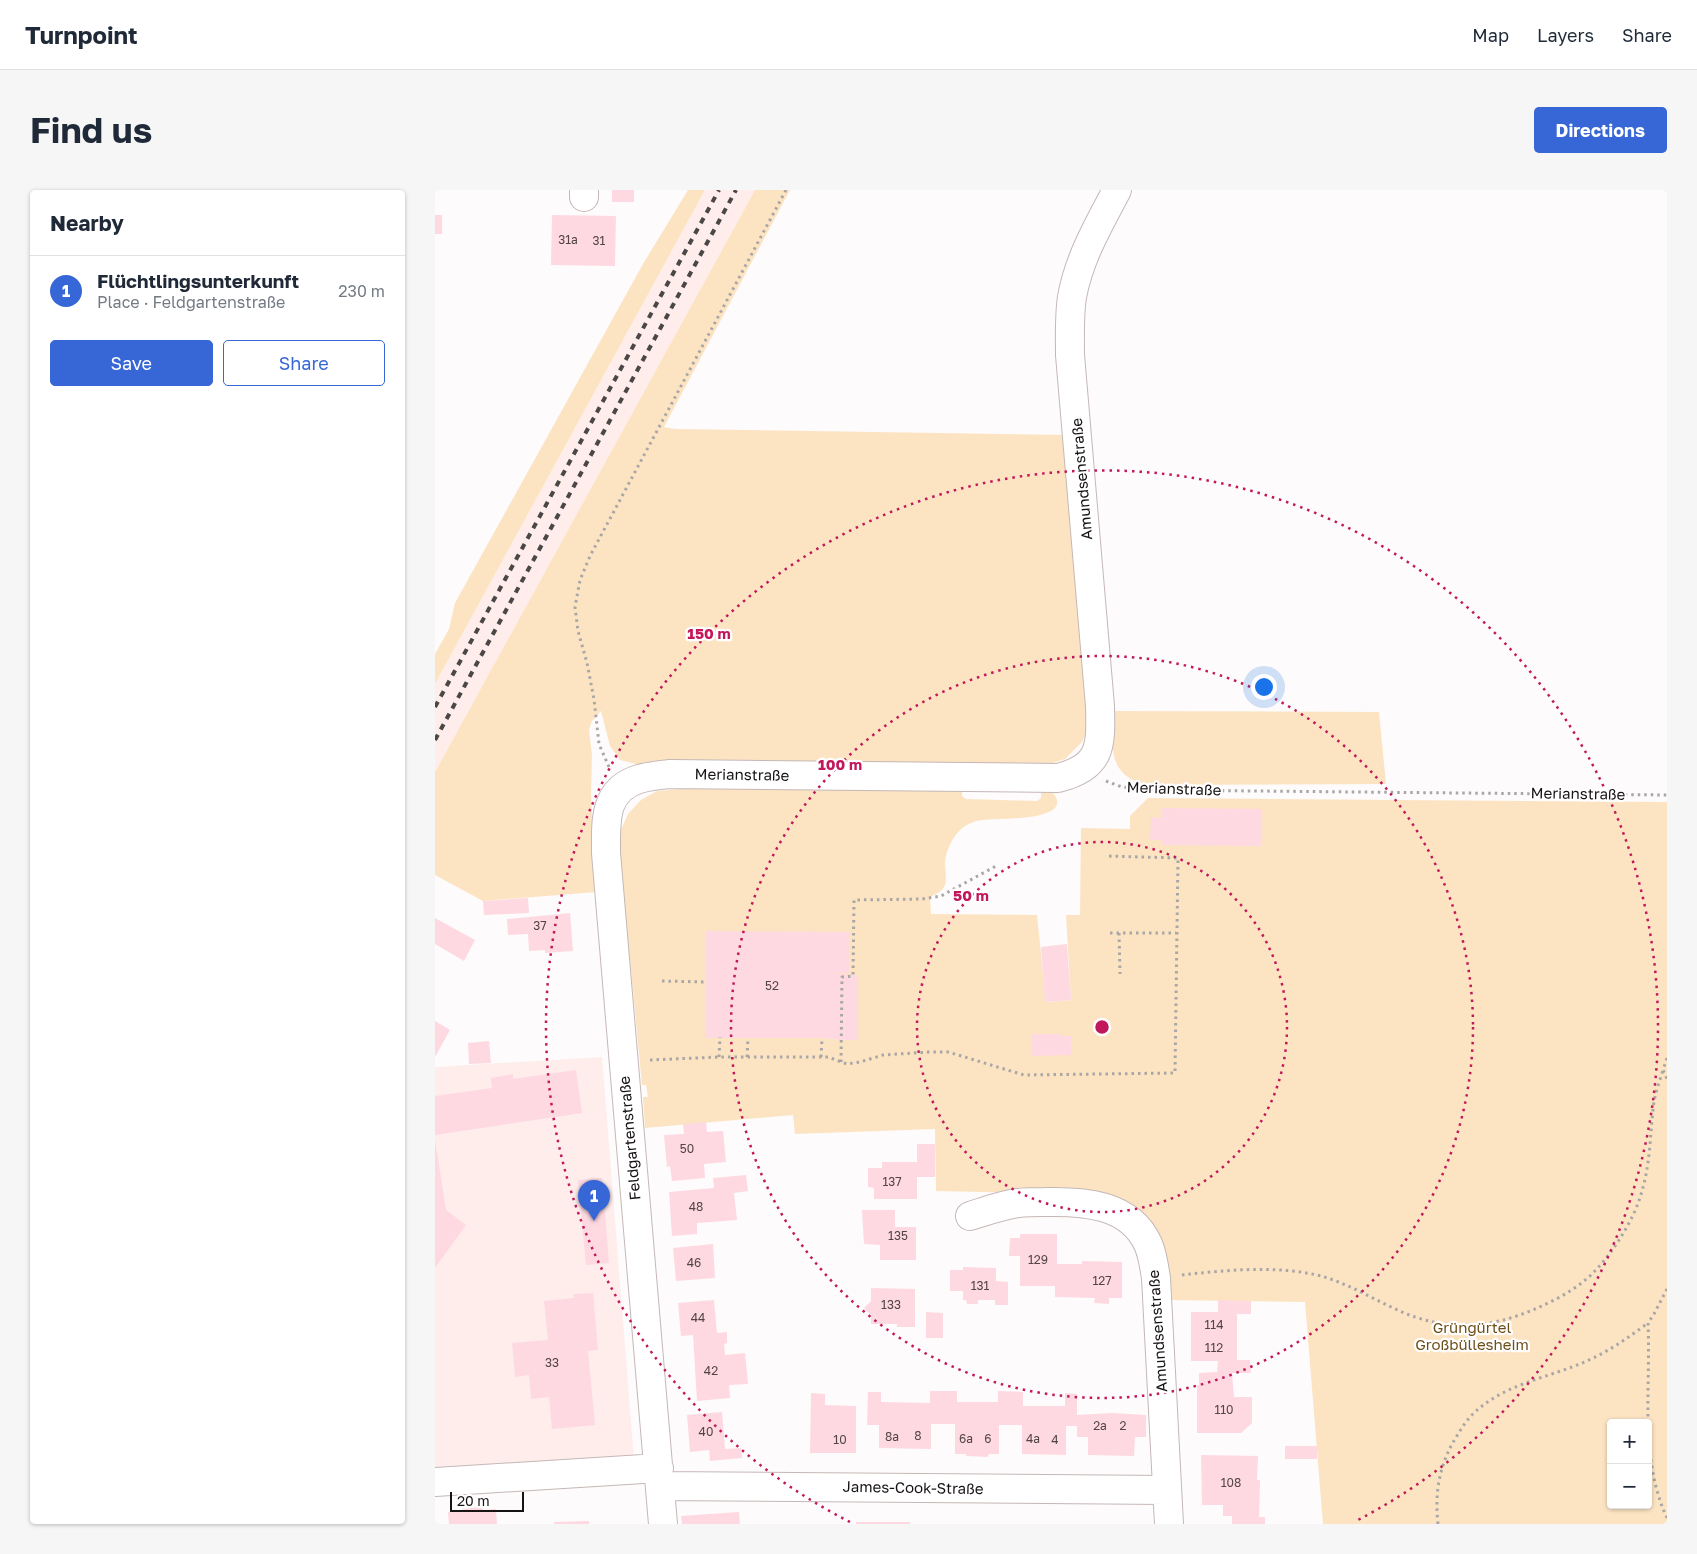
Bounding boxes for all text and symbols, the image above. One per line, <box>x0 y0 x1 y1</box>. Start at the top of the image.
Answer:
text: Turnpoint <box>25 20 138 49</box>
text: Map <box>1472 24 1509 46</box>
text: Layers <box>1537 24 1594 46</box>
text: Share <box>1622 24 1672 46</box>
button: Directions <box>1534 107 1667 153</box>
text: Find us <box>30 109 152 151</box>
text: Nearby <box>50 210 124 236</box>
house number: 31a <box>558 232 578 247</box>
house number: 31 <box>593 233 606 248</box>
text: Flüchtlingsunterkunft <box>97 269 299 292</box>
text: 1 <box>62 281 70 301</box>
text: 230 m <box>338 281 385 301</box>
text: Place · Feldgartenstraße <box>97 292 285 312</box>
button: Save <box>50 340 213 386</box>
button: Share <box>223 340 385 386</box>
street label: Amundsenstraße <box>1067 417 1095 541</box>
text: 150 m <box>687 624 731 642</box>
your location <box>1251 674 1277 700</box>
text: 100 m <box>818 755 862 773</box>
street label: Merianstraße <box>695 764 790 784</box>
street label: Merianstraße <box>1126 777 1222 799</box>
street label: Merianstraße <box>1531 783 1626 803</box>
text: 50 m <box>953 886 989 904</box>
house number: 37 <box>533 918 547 933</box>
house number: 52 <box>765 978 779 993</box>
centre of rings <box>1093 1018 1111 1036</box>
street label: Feldgartenstraße <box>615 1075 643 1201</box>
house number: 50 <box>680 1141 694 1156</box>
house number: 137 <box>882 1174 902 1189</box>
pin: 1 <box>578 1180 610 1221</box>
house number: 48 <box>689 1199 703 1214</box>
house number: 135 <box>888 1228 908 1243</box>
house number: 129 <box>1028 1252 1048 1267</box>
house number: 46 <box>687 1255 701 1270</box>
street label: Amundsenstraße <box>1144 1269 1170 1393</box>
house number: 127 <box>1092 1273 1112 1288</box>
house number: 131 <box>971 1278 990 1293</box>
house number: 133 <box>881 1297 901 1312</box>
house number: 44 <box>691 1310 705 1325</box>
house number: 114 <box>1205 1317 1223 1332</box>
park label: Grüngürtel Großbüllesheim <box>1415 1318 1529 1353</box>
house number: 112 <box>1205 1340 1223 1355</box>
house number: 33 <box>545 1355 559 1370</box>
house number: 42 <box>704 1363 718 1378</box>
house number: 110 <box>1214 1402 1234 1417</box>
house number: 2a <box>1093 1418 1107 1433</box>
house number: 2 <box>1120 1418 1127 1433</box>
map controls <box>1607 1419 1652 1509</box>
button: + <box>1607 1419 1652 1464</box>
house number: 40 <box>699 1424 713 1439</box>
house number: 8 <box>914 1428 922 1443</box>
house number: 8a <box>885 1429 899 1444</box>
house number: 6a <box>959 1431 973 1446</box>
house number: 6 <box>984 1431 992 1446</box>
house number: 4a <box>1026 1431 1040 1446</box>
house number: 10 <box>833 1432 847 1447</box>
house number: 4 <box>1051 1432 1059 1447</box>
button: − <box>1607 1464 1652 1509</box>
house number: 108 <box>1221 1475 1241 1490</box>
street label: James-Cook-Straße <box>842 1477 984 1497</box>
scale bar <box>450 1489 524 1512</box>
text: 20 m <box>457 1492 490 1509</box>

